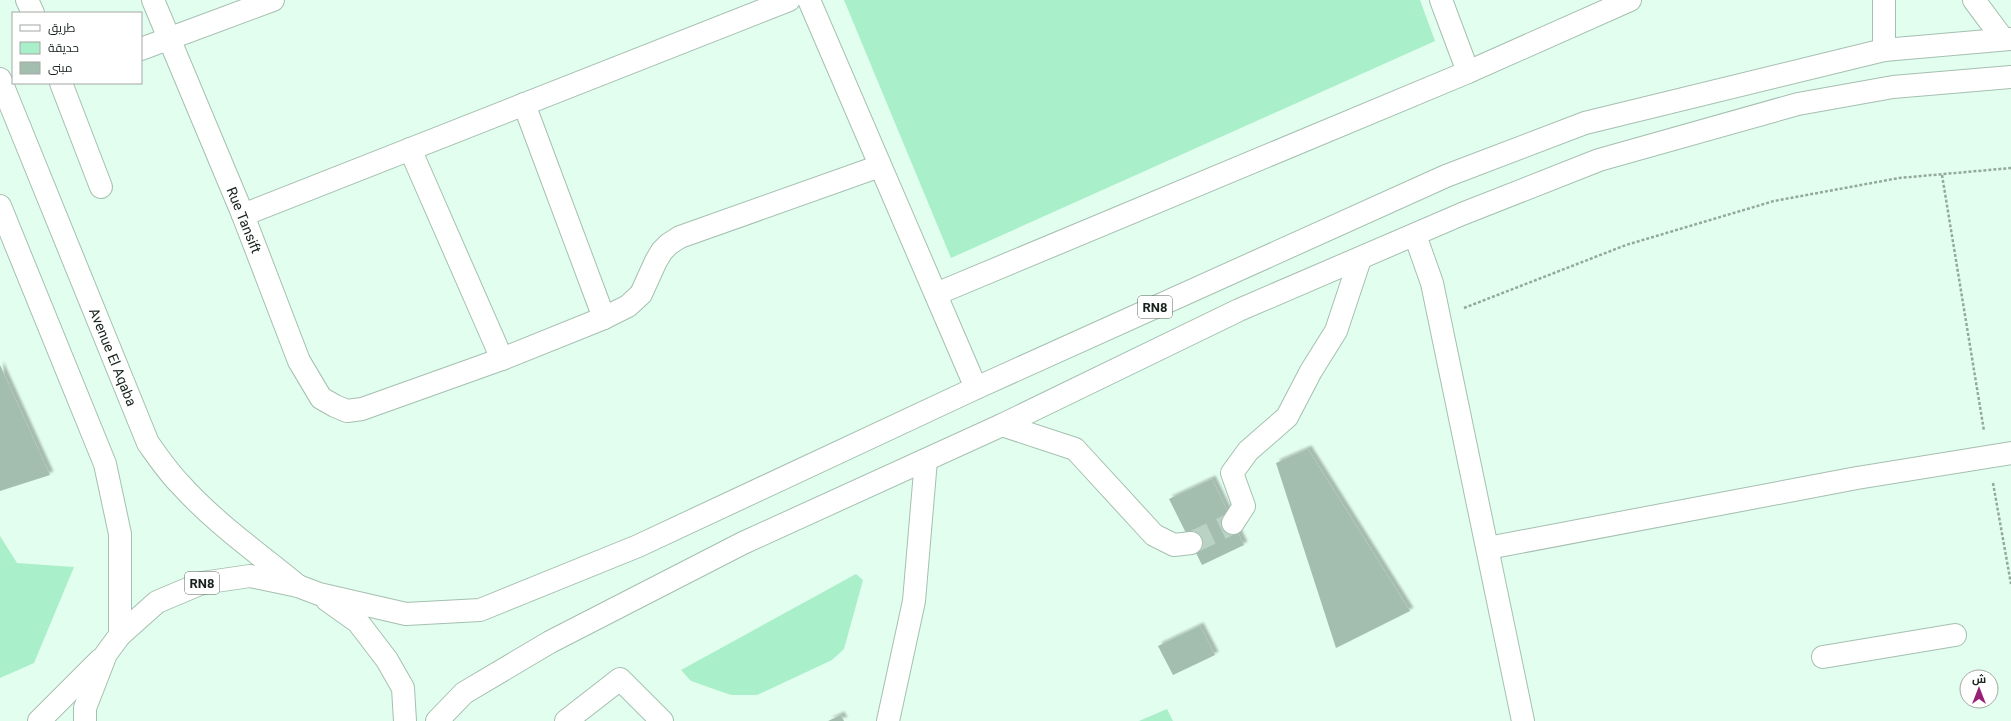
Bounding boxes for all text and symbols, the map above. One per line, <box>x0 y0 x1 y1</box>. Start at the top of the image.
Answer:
legend <box>12 12 142 84</box>
text: طريق <box>48 21 76 35</box>
text: حديقة <box>48 41 79 55</box>
text: مبنى <box>48 61 73 75</box>
street label: Rue Tansift <box>223 185 265 256</box>
road number: RN8 <box>1138 296 1172 318</box>
street label: Avenue El Aqaba <box>86 306 140 408</box>
road number: RN8 <box>185 572 219 594</box>
north arrow <box>1959 669 1999 709</box>
text: ش <box>1972 673 1986 686</box>

